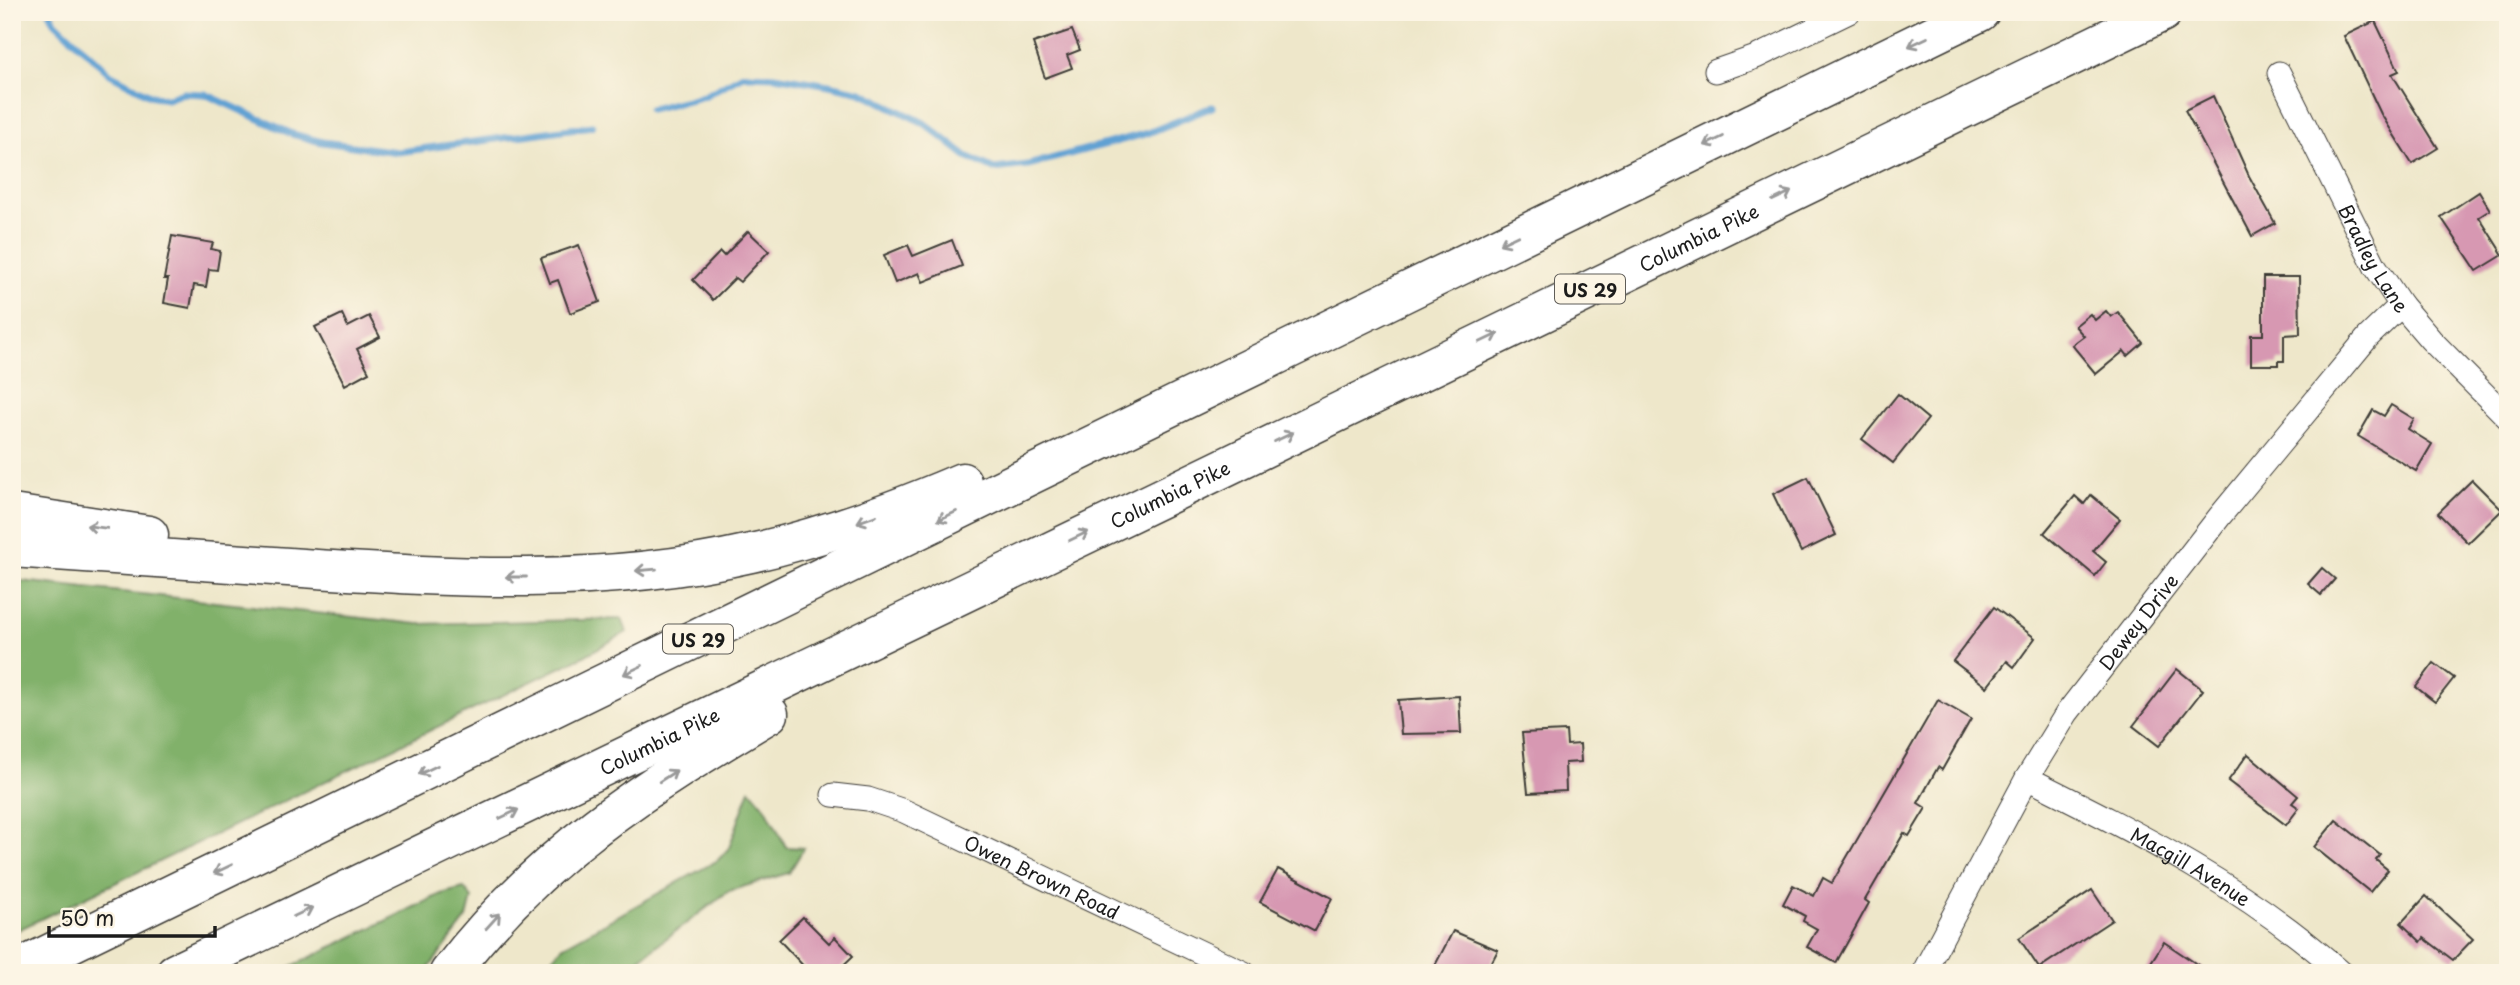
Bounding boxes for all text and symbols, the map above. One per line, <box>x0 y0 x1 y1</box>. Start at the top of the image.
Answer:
one-way arrow <box>1908 36 1929 49</box>
one-way arrow <box>1704 135 1725 149</box>
one-way arrow <box>1771 189 1792 203</box>
street label: Columbia Pike <box>1634 196 1763 278</box>
street label: Bradley Lane <box>2332 199 2415 318</box>
one-way arrow <box>1499 234 1520 248</box>
road number: US 29 <box>1555 274 1625 304</box>
one-way arrow <box>1478 331 1499 345</box>
one-way arrow <box>1273 430 1294 444</box>
street label: Columbia Pike <box>1105 453 1234 535</box>
one-way arrow <box>937 510 958 524</box>
one-way arrow <box>857 514 879 526</box>
one-way arrow <box>86 520 109 533</box>
one-way arrow <box>1068 529 1089 543</box>
one-way arrow <box>635 563 658 576</box>
street label: Dewey Drive <box>2092 568 2184 676</box>
one-way arrow <box>504 570 527 584</box>
road number: US 29 <box>663 624 733 654</box>
one-way arrow <box>623 664 644 678</box>
street label: Columbia Pike <box>595 700 724 782</box>
one-way arrow <box>418 763 439 777</box>
one-way arrow <box>658 769 677 784</box>
one-way arrow <box>498 807 519 820</box>
street label: Macgill Avenue <box>2126 820 2256 912</box>
street label: Owen Brown Road <box>960 828 1124 926</box>
one-way arrow <box>213 862 234 876</box>
scale bar <box>49 894 215 938</box>
text: 50 m <box>60 901 114 933</box>
one-way arrow <box>292 905 313 918</box>
one-way arrow <box>485 912 501 930</box>

